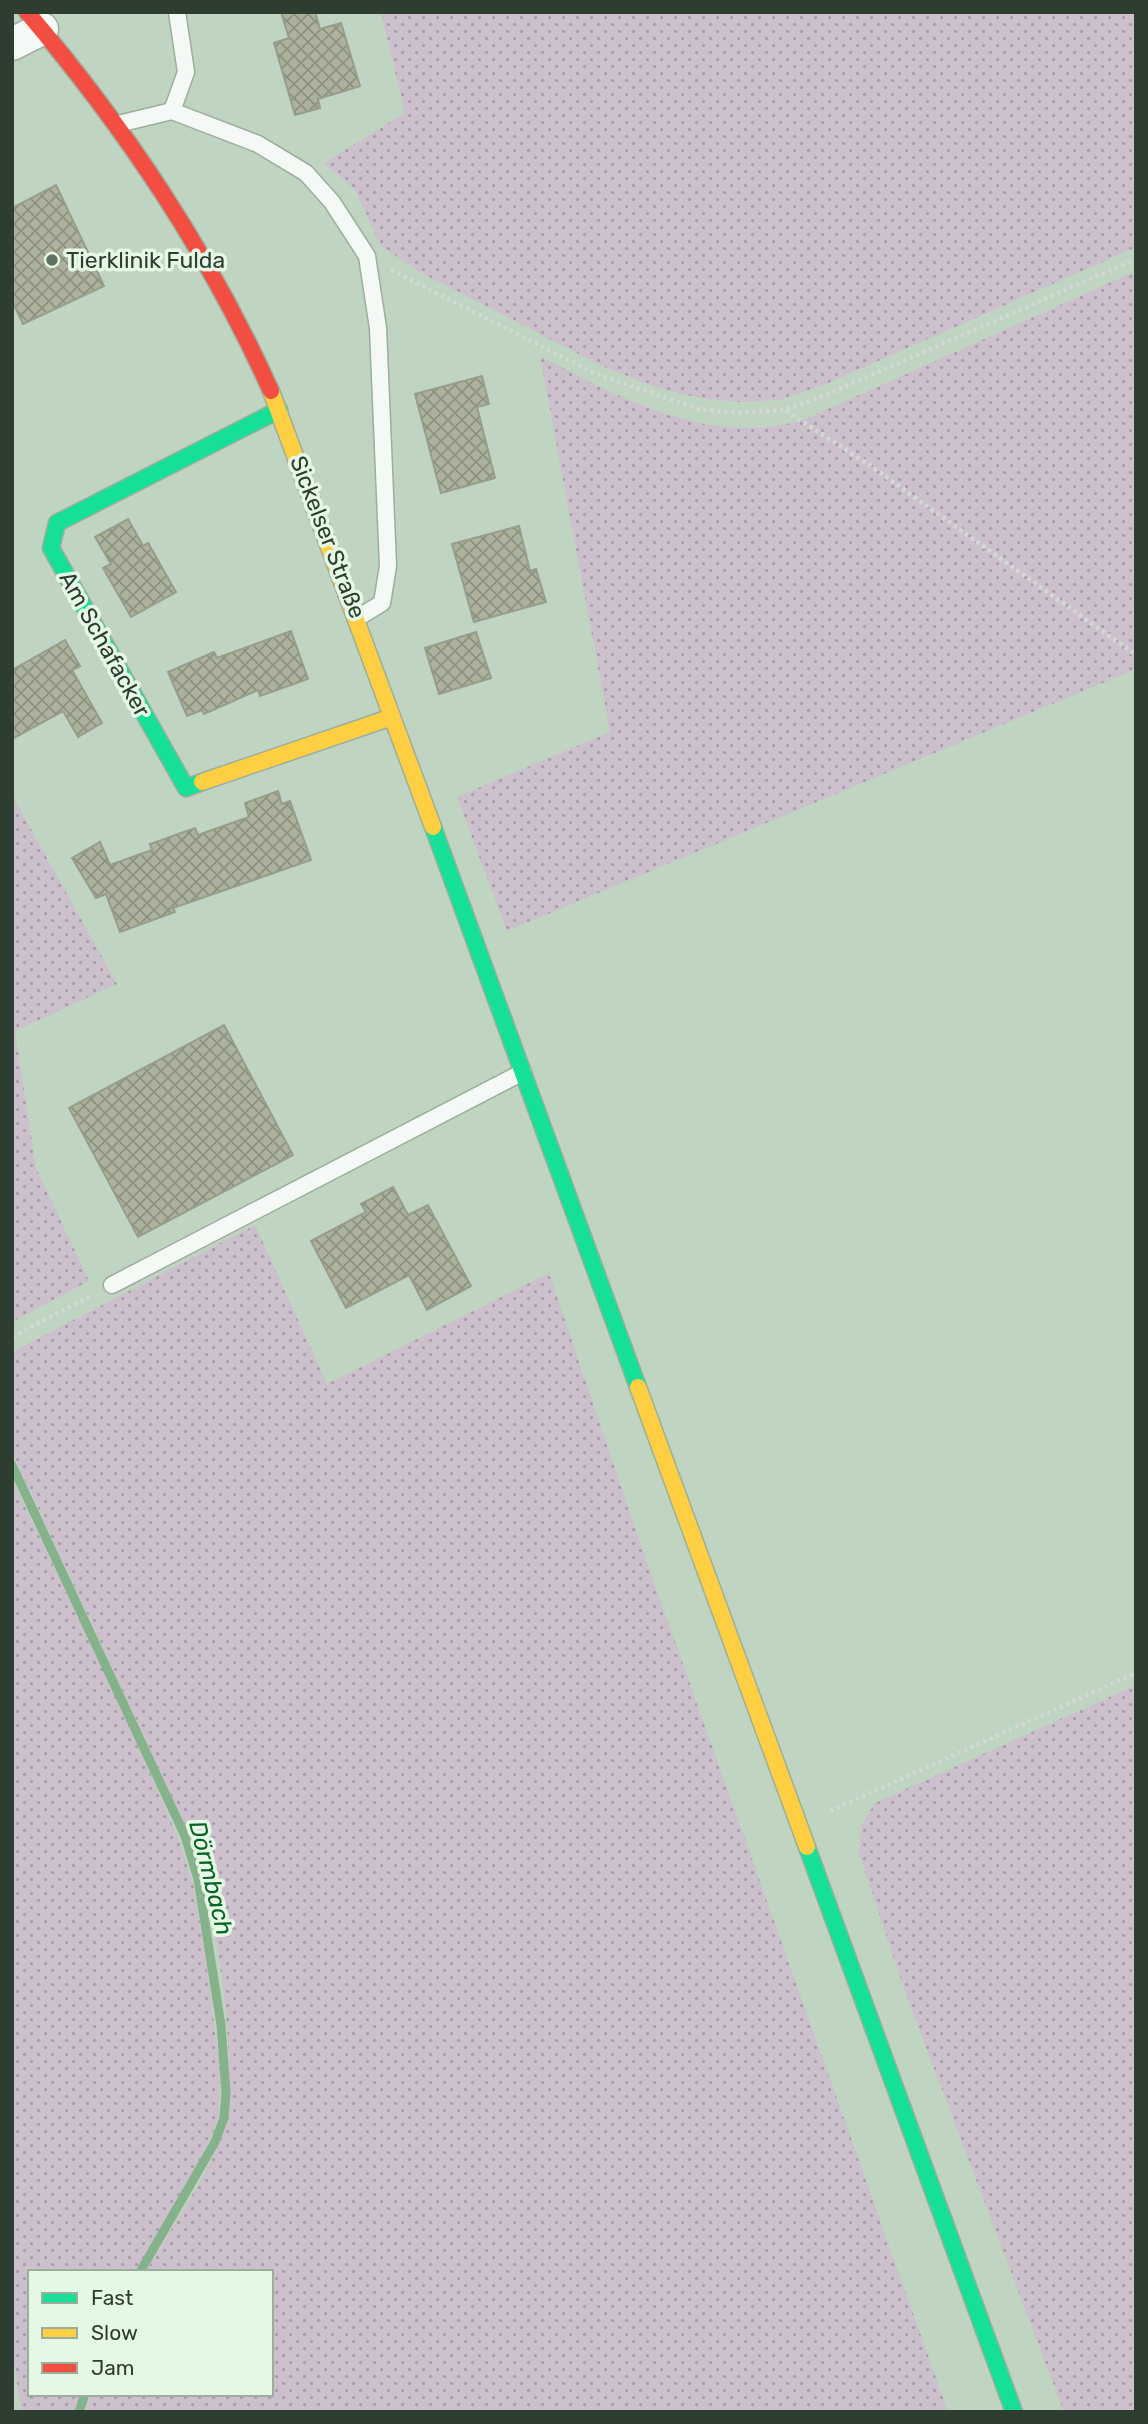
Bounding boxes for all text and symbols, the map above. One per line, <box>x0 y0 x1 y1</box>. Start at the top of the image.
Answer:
place label: Tierklinik Fulda <box>66 246 225 274</box>
marker: Tierklinik Fulda <box>44 252 60 268</box>
street label: Sickelser Straße <box>284 452 372 622</box>
street label: Am Schafacker <box>53 566 157 722</box>
water label: Dörmbach <box>183 1818 239 1938</box>
legend <box>28 2270 273 2396</box>
text: Fast <box>91 2285 133 2310</box>
text: Slow <box>91 2320 138 2345</box>
text: Jam <box>91 2355 135 2380</box>

